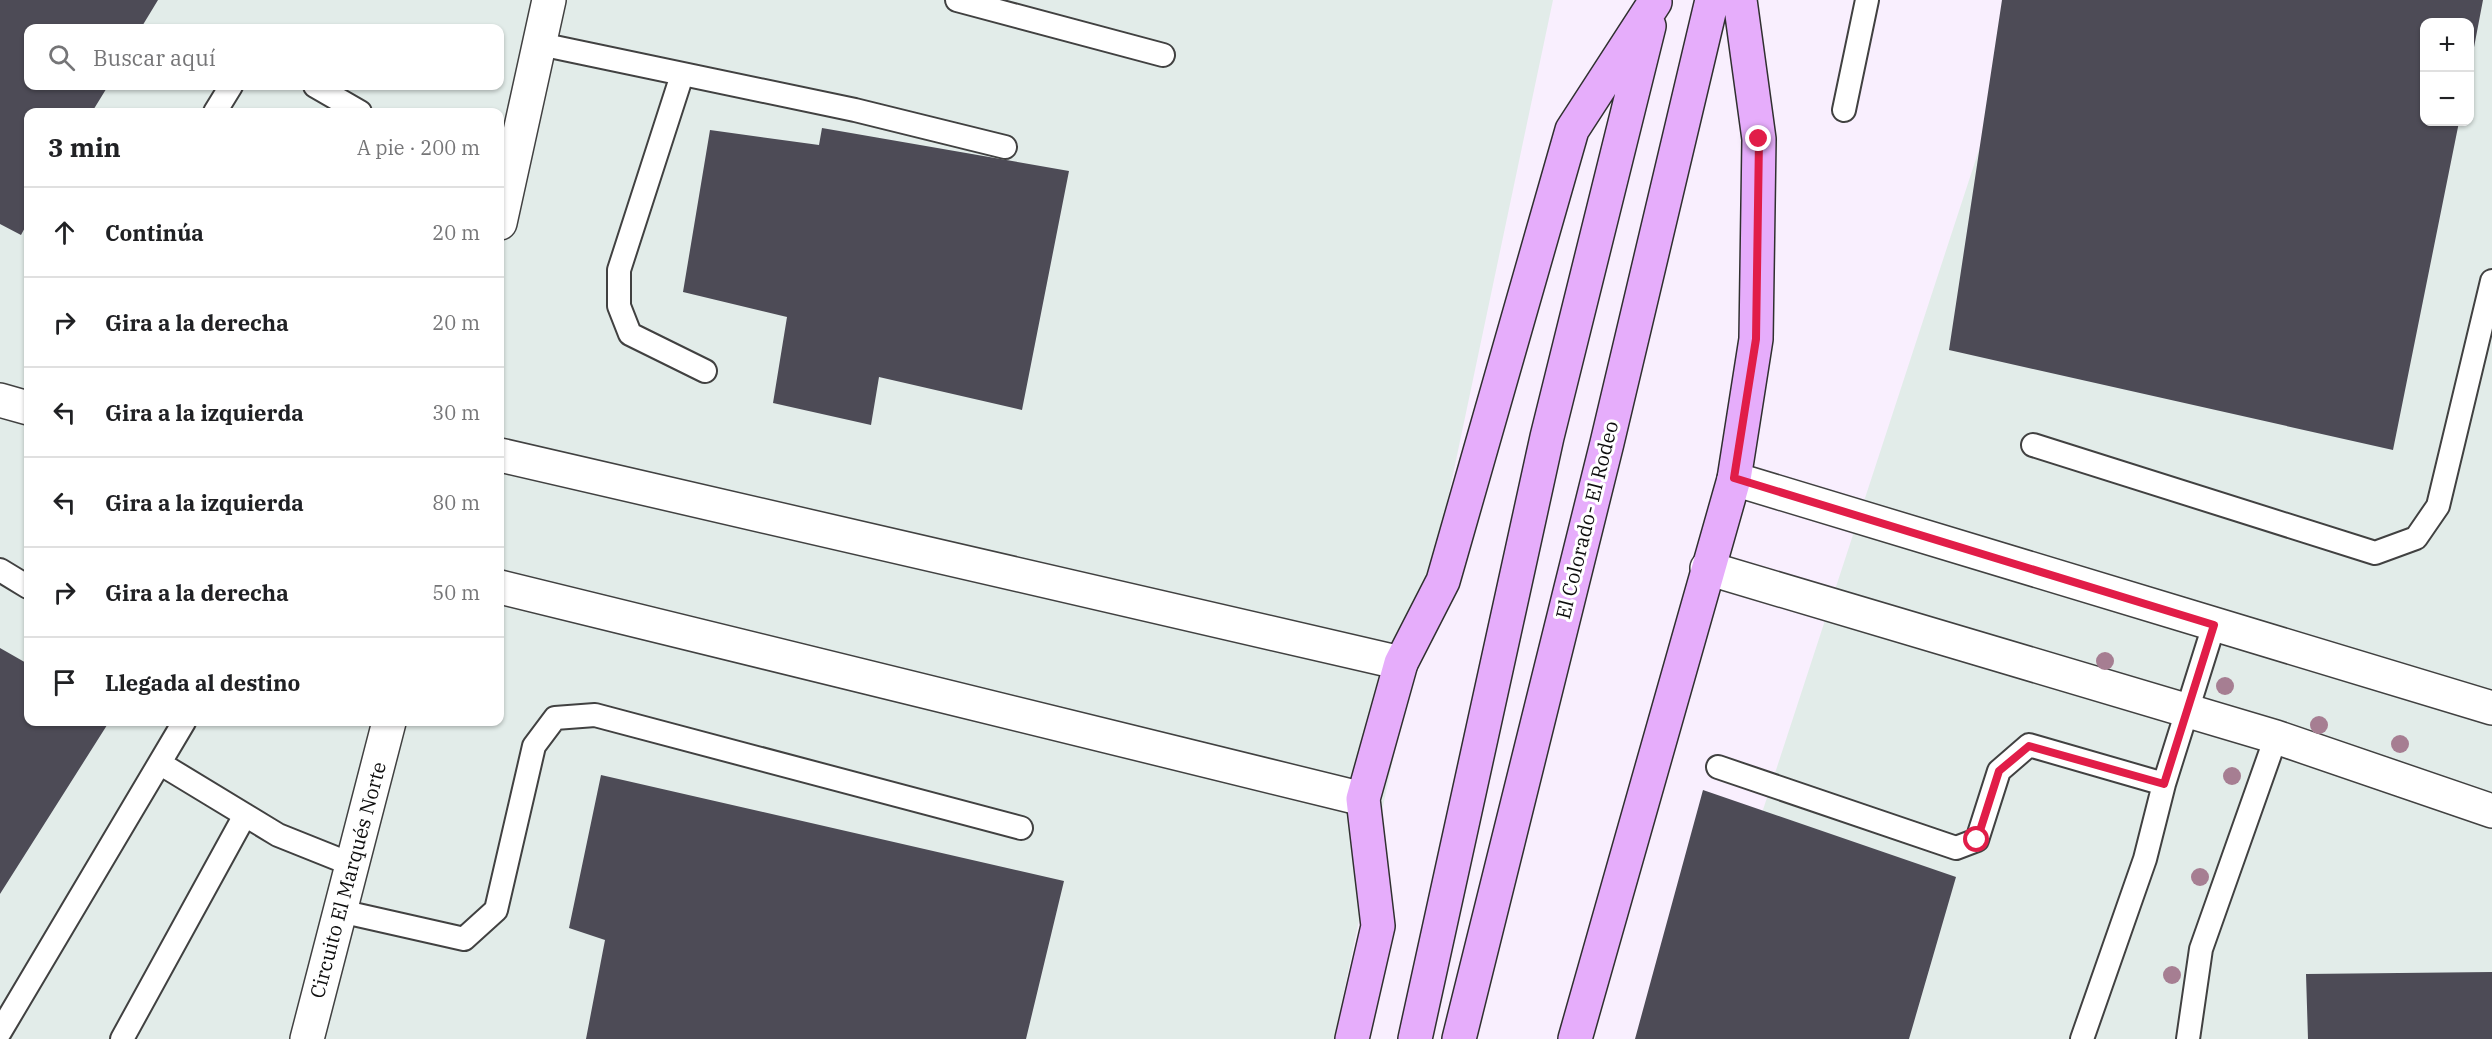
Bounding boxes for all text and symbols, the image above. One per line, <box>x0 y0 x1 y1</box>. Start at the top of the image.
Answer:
map controls <box>2420 18 2474 126</box>
button: + <box>2420 18 2474 72</box>
search box <box>24 24 504 90</box>
icon: search <box>45 41 78 74</box>
text: Buscar aquí <box>93 43 216 72</box>
button: − <box>2420 72 2474 126</box>
route end <box>1745 125 1771 151</box>
text: 3 min <box>48 130 121 164</box>
text: A pie · 200 m <box>357 134 480 161</box>
icon: ahead <box>48 216 81 249</box>
text: Continúa <box>105 218 204 247</box>
text: 20 m <box>432 219 480 246</box>
icon: right <box>48 306 81 339</box>
text: Gira a la derecha <box>105 308 289 337</box>
text: 20 m <box>432 309 480 336</box>
icon: left <box>48 396 81 429</box>
text: Gira a la izquierda <box>105 398 304 427</box>
text: 30 m <box>432 399 480 426</box>
street label: El Colorado- El Rodeo <box>1549 418 1624 622</box>
icon: left <box>48 486 81 519</box>
text: Gira a la izquierda <box>105 488 304 517</box>
text: 80 m <box>432 489 480 516</box>
icon: right <box>48 576 81 609</box>
text: Gira a la derecha <box>105 578 289 607</box>
text: 50 m <box>432 579 480 606</box>
icon: arrive <box>48 666 81 699</box>
text: Llegada al destino <box>105 668 300 697</box>
street label: Circuito El Marqués Norte <box>303 759 392 1001</box>
route start <box>1963 826 1989 852</box>

